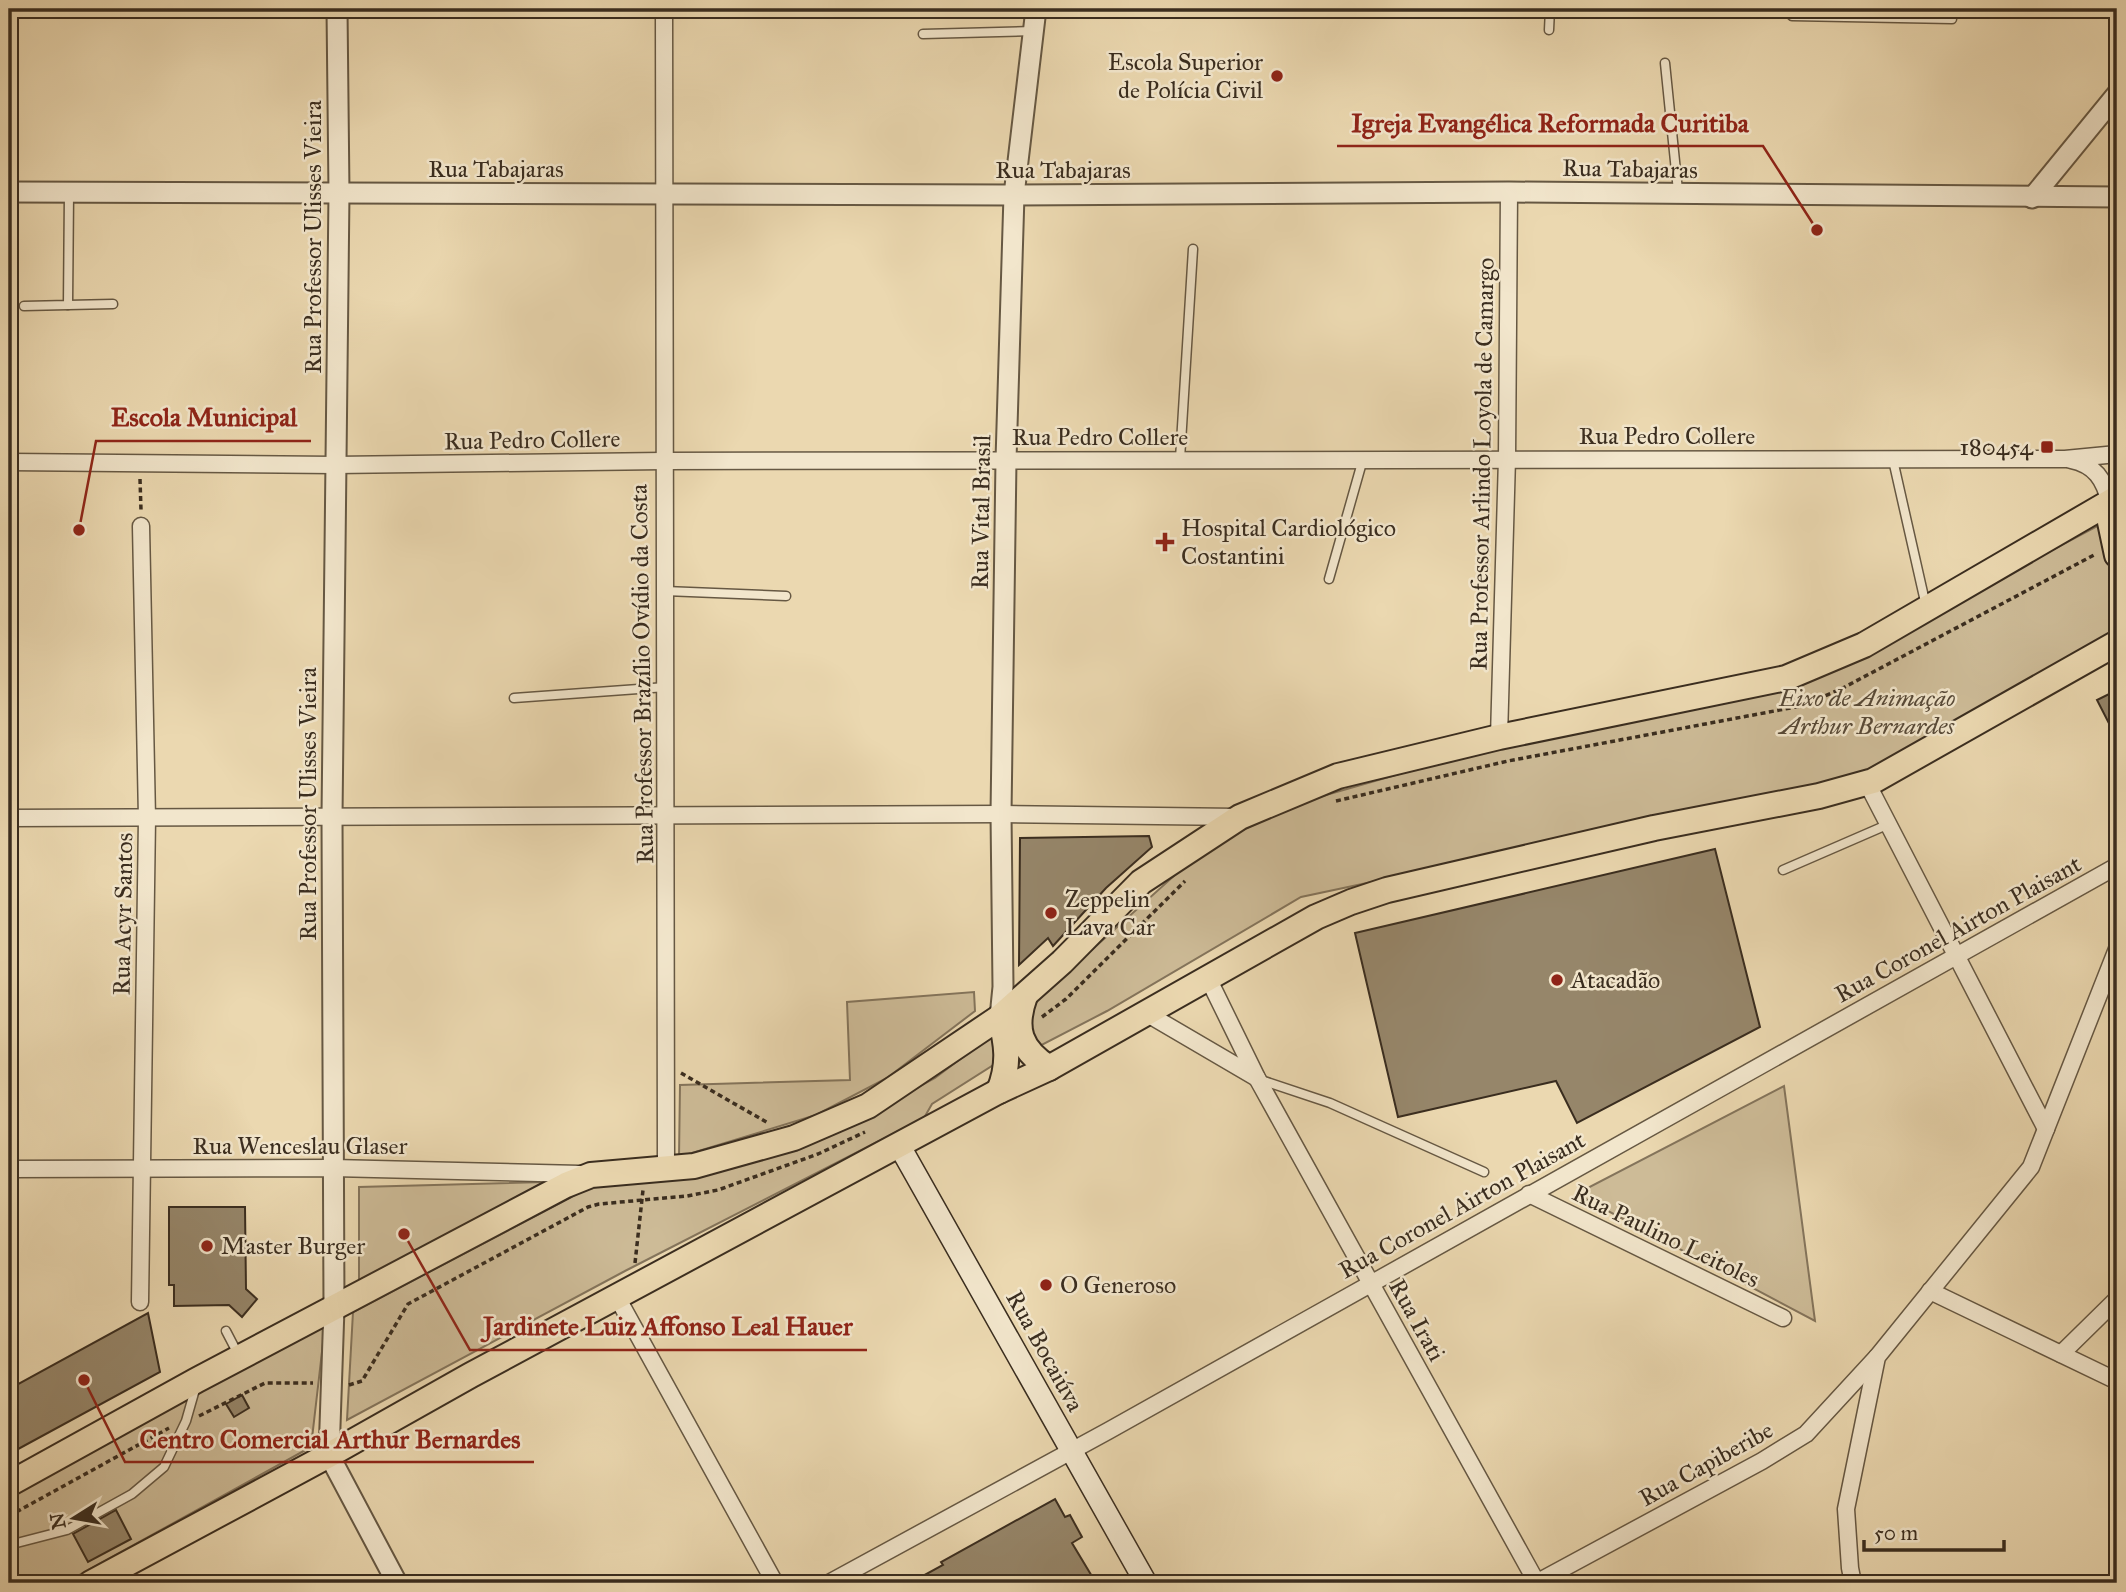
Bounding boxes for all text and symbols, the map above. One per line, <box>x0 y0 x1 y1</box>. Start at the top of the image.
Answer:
place label: Escola Superior de Polícia Civil <box>1108 47 1264 105</box>
marker: Escola Superior de Polícia Civil <box>1269 68 1285 84</box>
street label: Rua Professor Ulisses Vieira <box>298 99 328 374</box>
callout: Igreja Evangélica Reformada Curitiba <box>1337 99 1763 146</box>
text: Igreja Evangélica Reformada Curitiba <box>1351 107 1750 140</box>
street label: Rua Tabajaras <box>1562 153 1698 185</box>
street label: Rua Tabajaras <box>428 154 564 184</box>
street label: Rua Tabajaras <box>995 155 1131 185</box>
street label: Rua Professor Arlindo Loyola de Camargo <box>1463 257 1501 671</box>
callout: Escola Municipal <box>96 394 311 441</box>
text: Escola Municipal <box>111 401 298 433</box>
street label: Rua Pedro Collere <box>1579 421 1755 451</box>
street label: Rua Pedro Collere <box>1012 422 1188 452</box>
street label: Rua Pedro Collere <box>443 423 621 457</box>
place label: 180454 <box>1960 432 2034 462</box>
street label: Rua Vital Brasil <box>965 434 997 590</box>
marker: 180454 <box>2039 439 2055 455</box>
street label: Rua Professor Brazílio Ovídio da Costa <box>624 483 660 864</box>
place label: Hospital Cardiológico Costantini <box>1181 513 1396 571</box>
marker: Hospital Cardiológico Costantini <box>1155 532 1175 552</box>
street label: Rua Professor Ulisses Vieira <box>293 666 323 941</box>
park label: Eixo de Animação Arthur Bernardes <box>1777 683 1955 741</box>
street label: Rua Acyr Santos <box>107 832 139 996</box>
street label: Rua Coronel Airton Plaisant <box>1830 848 2087 1009</box>
place label: Zeppelin Lava Car <box>1065 884 1155 942</box>
marker: Zeppelin Lava Car <box>1043 905 1059 921</box>
place label: Atacadão <box>1570 965 1660 995</box>
marker: Atacadão <box>1549 972 1565 988</box>
street label: Rua Coronel Airton Plaisant <box>1334 1124 1591 1285</box>
street label: Rua Wenceslau Glaser <box>193 1131 407 1161</box>
street label: Rua Paulino Leitoles <box>1567 1178 1765 1294</box>
place label: Master Burger <box>221 1231 365 1261</box>
marker: Master Burger <box>199 1238 215 1254</box>
place label: O Generoso <box>1060 1270 1176 1300</box>
street label: Rua Irati <box>1382 1274 1452 1367</box>
marker: O Generoso <box>1038 1277 1054 1293</box>
street label: Rua Bocaiúva <box>999 1285 1091 1418</box>
callout: Jardinete Luiz Affonso Leal Hauer <box>470 1303 867 1350</box>
text: Jardinete Luiz Affonso Leal Hauer <box>480 1310 854 1343</box>
callout: Centro Comercial Arthur Bernardes <box>125 1415 534 1462</box>
street label: Rua Capiberibe <box>1634 1415 1778 1513</box>
text: Centro Comercial Arthur Bernardes <box>140 1423 521 1455</box>
north arrow <box>38 1484 108 1554</box>
scale bar <box>1864 1508 2004 1552</box>
text: N <box>45 1511 71 1531</box>
text: 50 m <box>1874 1520 1919 1546</box>

